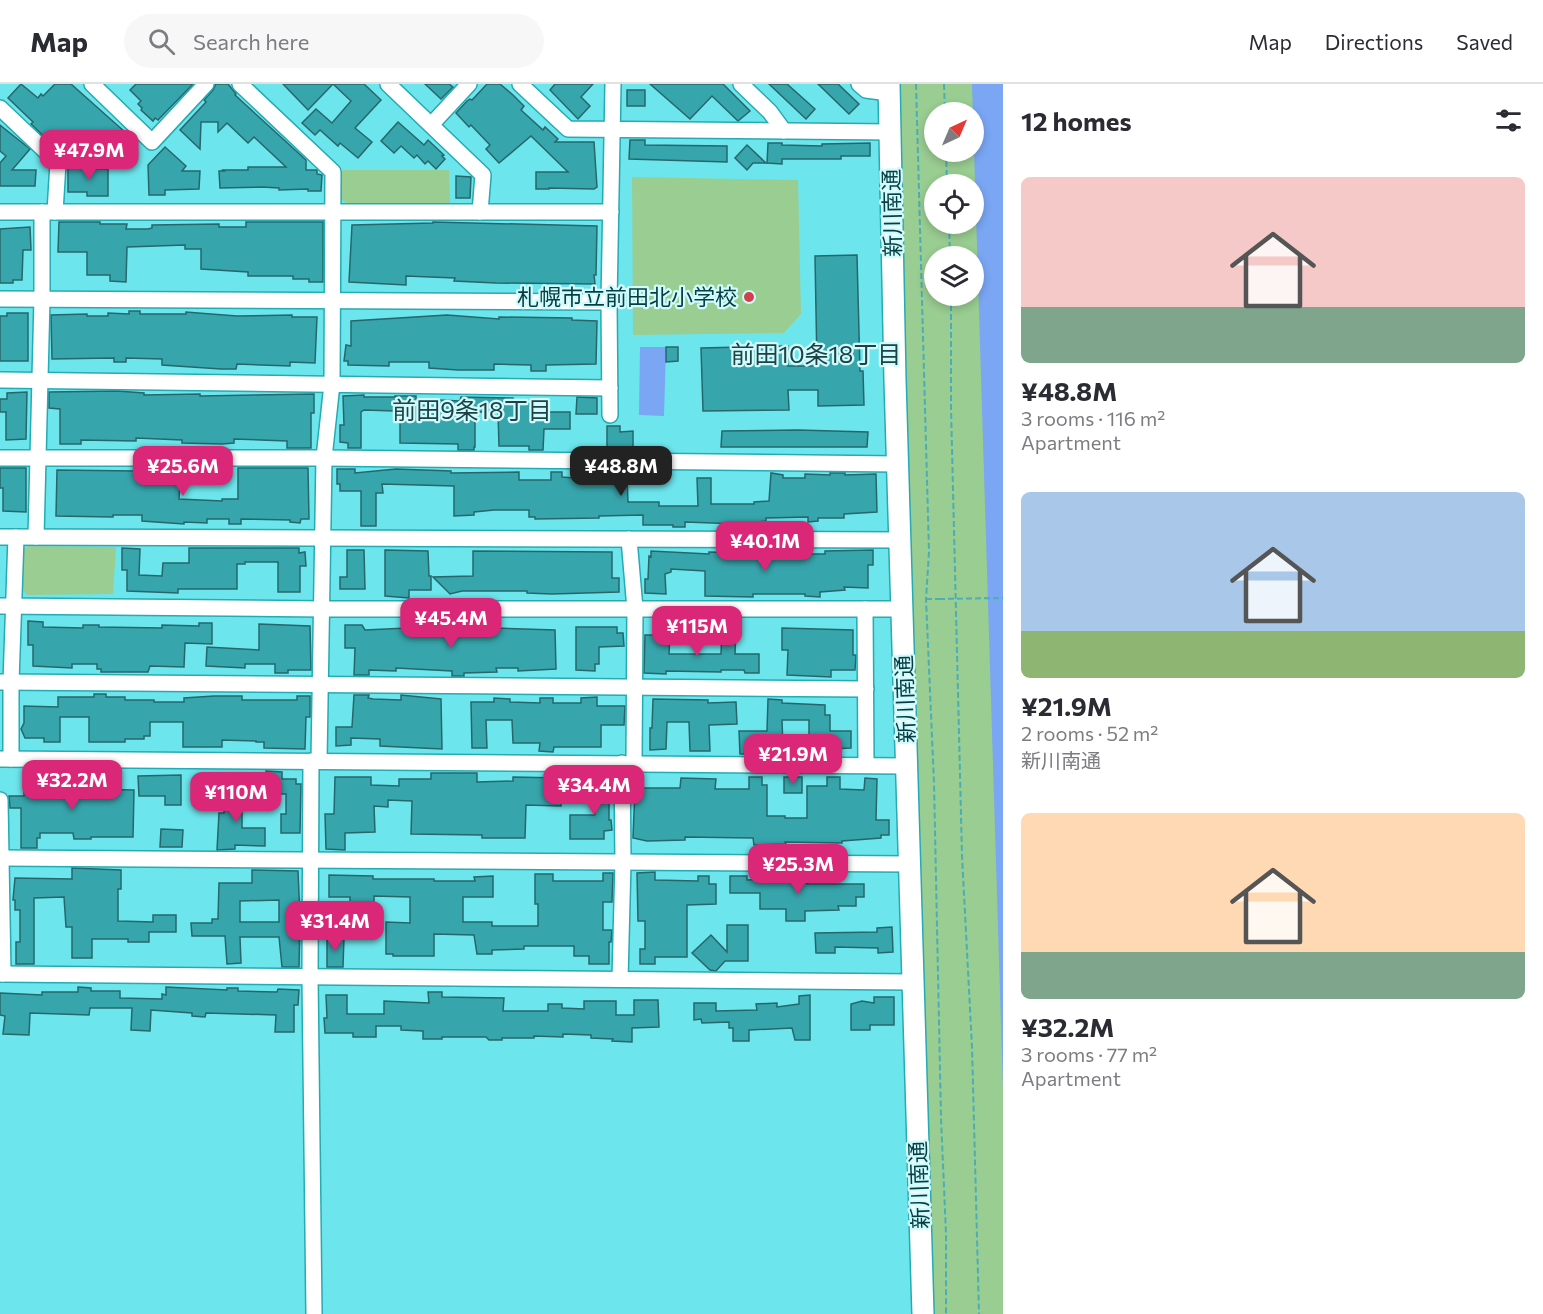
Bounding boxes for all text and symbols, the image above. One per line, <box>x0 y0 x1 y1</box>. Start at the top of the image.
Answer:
search box <box>124 14 544 68</box>
text: Map <box>30 24 88 58</box>
icon: search <box>145 25 178 58</box>
text: Search here <box>193 28 309 55</box>
text: Map <box>1249 29 1292 54</box>
text: Directions <box>1325 29 1423 54</box>
text: Saved <box>1456 29 1513 54</box>
north arrow <box>924 102 984 162</box>
map controls <box>924 102 984 306</box>
icon: filters <box>1492 104 1525 137</box>
text: 12 homes <box>1021 105 1132 136</box>
pin: ¥47.9M <box>40 130 138 181</box>
text: ¥47.9M <box>54 137 124 161</box>
street label: 新川南通 <box>877 169 906 257</box>
button: locate <box>924 174 984 234</box>
icon: home <box>1219 216 1327 324</box>
button: layers <box>924 246 984 306</box>
place label: 札幌市立前田北小学校 <box>517 283 737 310</box>
marker: 札幌市立前田北小学校 <box>742 290 756 304</box>
district label: 前田10条18丁目 <box>731 339 901 368</box>
text: ¥48.8M <box>1021 375 1117 406</box>
district label: 前田9条18丁目 <box>392 395 552 424</box>
text: 3 rooms · 116 m² <box>1021 406 1165 430</box>
text: Apartment <box>1021 430 1121 454</box>
pin: ¥25.6M <box>134 446 232 497</box>
pin: ¥48.8M <box>572 446 670 497</box>
text: ¥25.6M <box>147 453 219 477</box>
text: ¥48.8M <box>584 453 658 477</box>
pin: ¥40.1M <box>716 521 814 572</box>
text: ¥40.1M <box>730 528 800 552</box>
icon: home <box>1219 531 1327 639</box>
pin: ¥45.4M <box>402 598 500 649</box>
text: ¥45.4M <box>414 605 488 629</box>
pin: ¥115M <box>655 606 739 657</box>
text: ¥115M <box>666 613 728 637</box>
street label: 新川南通 <box>889 655 920 743</box>
text: ¥21.9M <box>1021 690 1112 721</box>
text: 2 rooms · 52 m² <box>1021 721 1158 745</box>
pin: ¥21.9M <box>744 734 842 785</box>
text: ¥21.9M <box>758 741 828 765</box>
text: 新川南通 <box>1021 748 1101 772</box>
pin: ¥32.2M <box>23 760 121 811</box>
pin: ¥34.4M <box>545 765 643 816</box>
text: ¥32.2M <box>36 767 108 791</box>
pin: ¥110M <box>194 772 278 823</box>
text: ¥34.4M <box>557 772 631 796</box>
text: ¥110M <box>204 779 268 803</box>
pin: ¥25.3M <box>749 844 847 895</box>
text: ¥25.3M <box>762 851 834 875</box>
icon: home <box>1219 852 1327 960</box>
pin: ¥31.4M <box>286 901 384 952</box>
text: ¥31.4M <box>300 908 370 932</box>
text: ¥32.2M <box>1021 1011 1114 1042</box>
text: 3 rooms · 77 m² <box>1021 1042 1157 1066</box>
text: Apartment <box>1021 1066 1121 1090</box>
street label: 新川南通 <box>903 1141 934 1229</box>

